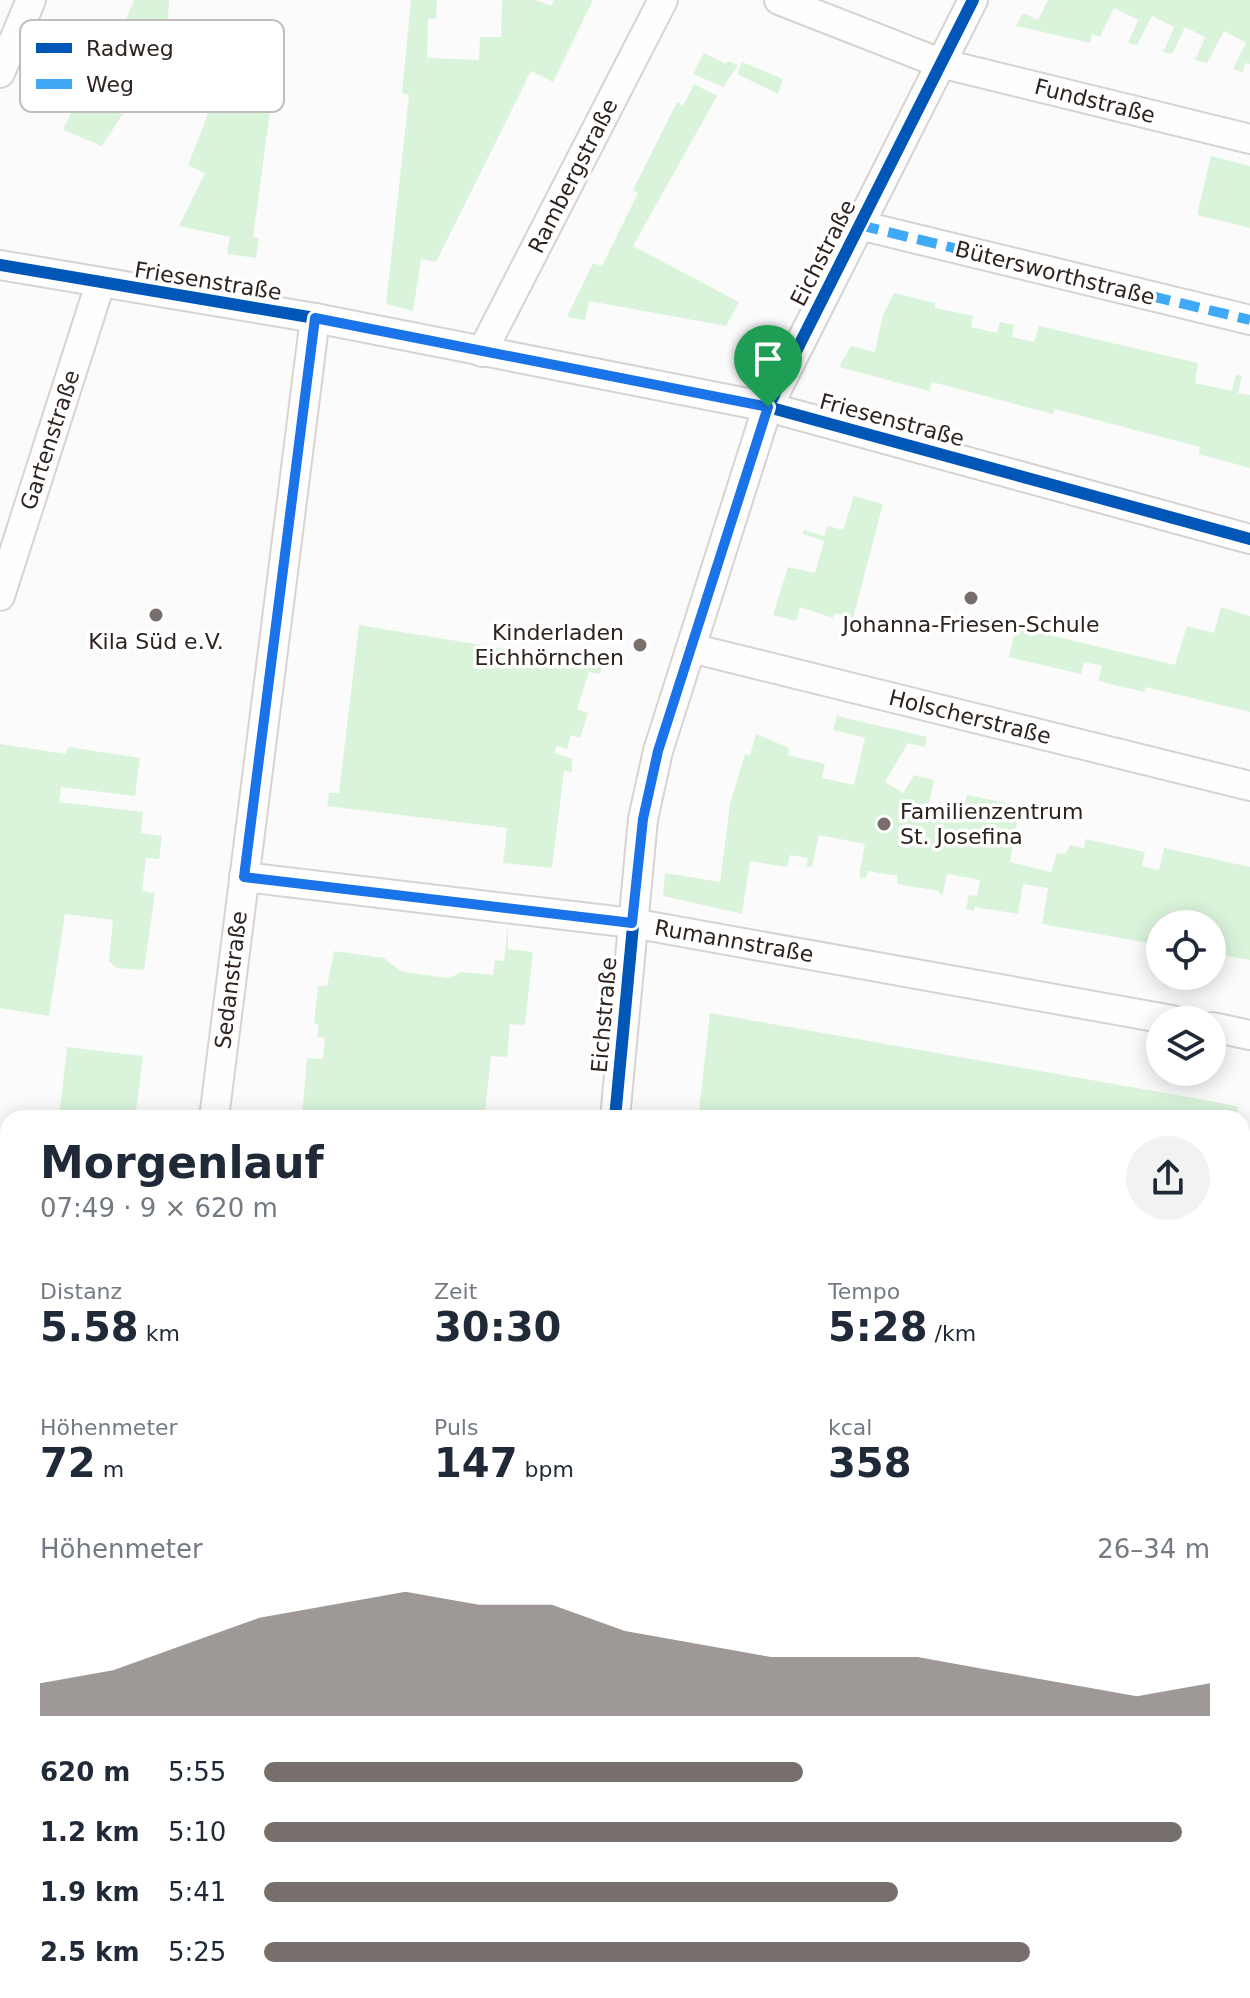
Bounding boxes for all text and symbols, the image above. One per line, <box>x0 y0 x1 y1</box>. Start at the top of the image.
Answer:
legend <box>20 20 284 112</box>
text: Radweg <box>86 36 174 61</box>
text: Weg <box>86 72 134 97</box>
street label: Fundstraße <box>1032 74 1158 128</box>
street label: Rambergstraße <box>523 95 623 257</box>
street label: Eichstraße <box>786 196 860 310</box>
street label: Bütersworthstraße <box>953 236 1157 310</box>
street label: Friesenstraße <box>133 257 283 305</box>
pin <box>734 325 802 407</box>
icon: arrive <box>746 337 790 381</box>
street label: Gartenstraße <box>16 367 84 513</box>
street label: Friesenstraße <box>817 389 967 451</box>
marker: Johanna-Friesen-Schule <box>962 589 980 607</box>
marker: Kila Süd e.V. <box>147 606 165 624</box>
place label: Johanna-Friesen-Schule <box>841 612 1099 637</box>
place label: Kinderladen Eichhörnchen <box>474 620 624 670</box>
place label: Kila Süd e.V. <box>88 629 224 654</box>
marker: Kinderladen Eichhörnchen <box>631 636 649 654</box>
street label: Holscherstraße <box>886 685 1054 749</box>
place label: Familienzentrum St. Josefina <box>900 799 1083 849</box>
marker: Familienzentrum St. Josefina <box>875 815 893 833</box>
street label: Sedanstraße <box>210 910 252 1050</box>
map controls <box>1146 910 1226 1086</box>
button: locate <box>1146 910 1226 990</box>
street label: Rumannstraße <box>653 915 815 967</box>
street label: Eichstraße <box>586 956 622 1074</box>
button: layers <box>1146 1006 1226 1086</box>
button: share <box>1126 1136 1210 1220</box>
text: Morgenlauf <box>40 1137 324 1188</box>
text: 07:49 · 9 × 620 m <box>40 1193 278 1223</box>
text: Distanz <box>40 1279 122 1304</box>
text: Zeit <box>434 1279 477 1304</box>
text: Tempo <box>828 1279 900 1304</box>
text: 5.58 <box>40 1304 139 1350</box>
text: 30:30 <box>434 1304 561 1350</box>
text: 5:28 <box>828 1304 928 1350</box>
text: km <box>139 1321 180 1346</box>
text: /km <box>928 1321 976 1346</box>
text: Höhenmeter <box>40 1415 178 1440</box>
text: Puls <box>434 1415 478 1440</box>
text: kcal <box>828 1415 872 1440</box>
text: 72 <box>40 1440 96 1486</box>
text: 147 <box>434 1440 518 1486</box>
text: 358 <box>828 1440 912 1486</box>
text: m <box>96 1457 124 1482</box>
text: bpm <box>518 1457 574 1482</box>
text: Höhenmeter <box>40 1534 203 1564</box>
text: 26–34 m <box>1097 1534 1210 1564</box>
text: 620 m <box>40 1757 130 1787</box>
text: 5:55 <box>168 1757 226 1787</box>
text: 1.2 km <box>40 1817 140 1847</box>
text: 5:10 <box>168 1817 226 1847</box>
text: 1.9 km <box>40 1877 140 1907</box>
text: 5:41 <box>168 1877 226 1907</box>
text: 2.5 km <box>40 1937 140 1967</box>
text: 5:25 <box>168 1937 226 1967</box>

